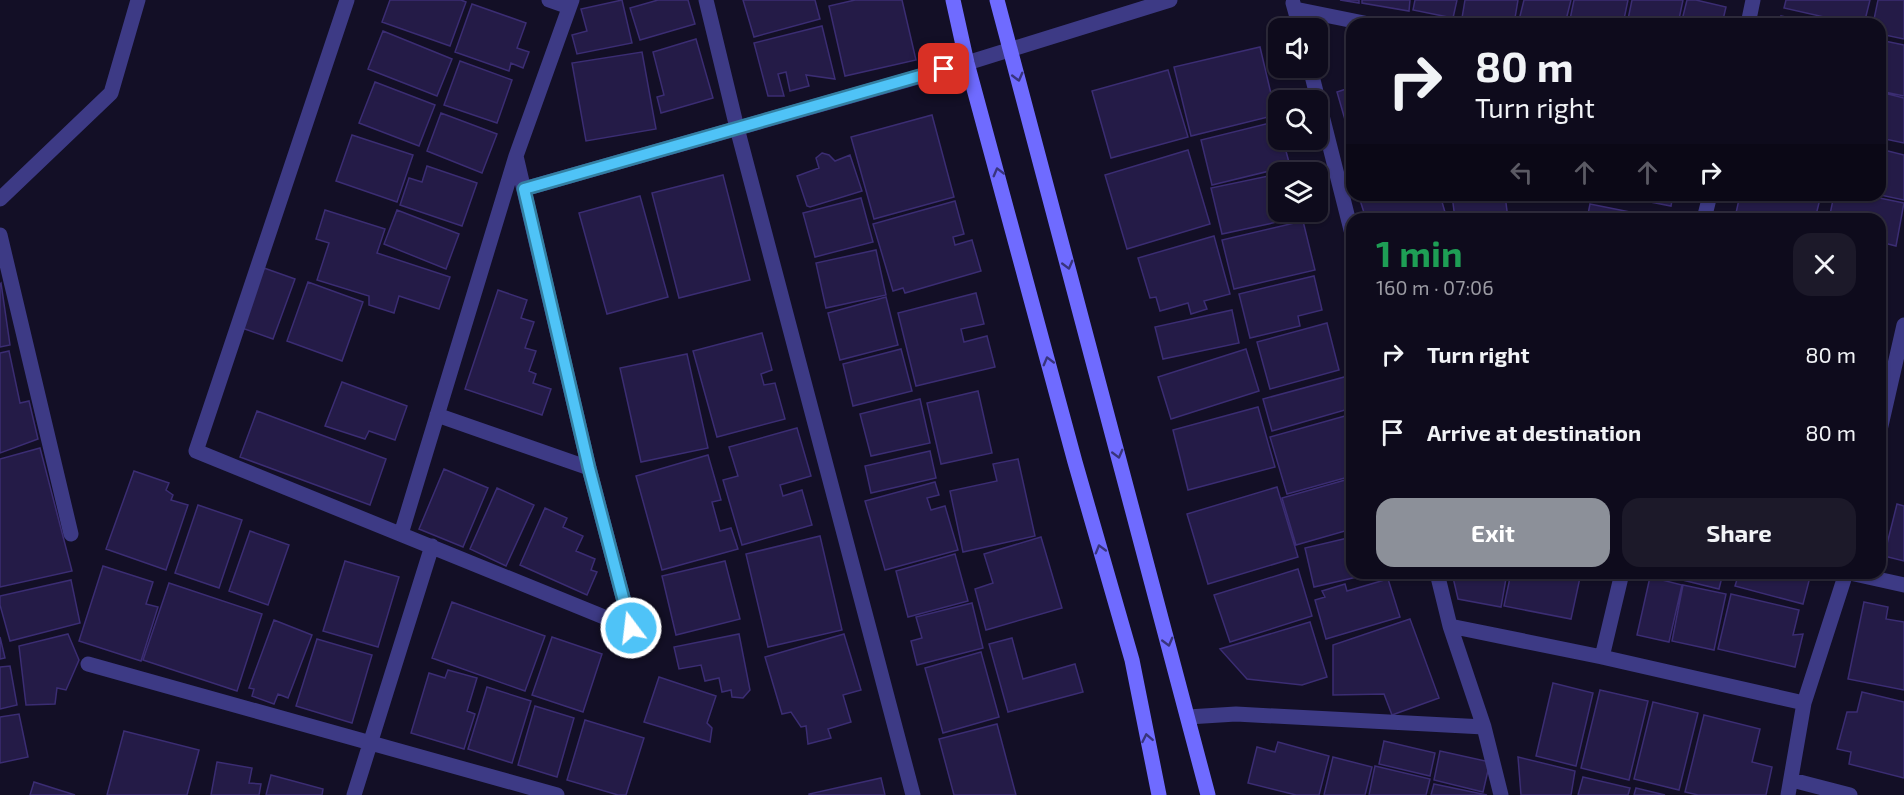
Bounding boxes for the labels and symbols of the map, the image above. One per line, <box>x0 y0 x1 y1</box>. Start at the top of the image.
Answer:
pin <box>918 43 969 94</box>
one-way arrow <box>1010 72 1023 82</box>
one-way arrow <box>992 168 1005 178</box>
one-way arrow <box>1061 259 1073 270</box>
one-way arrow <box>1042 356 1055 366</box>
one-way arrow <box>1111 448 1123 459</box>
one-way arrow <box>1095 544 1107 555</box>
position arrow <box>599 596 663 660</box>
one-way arrow <box>1161 637 1174 647</box>
one-way arrow <box>1142 733 1155 743</box>

